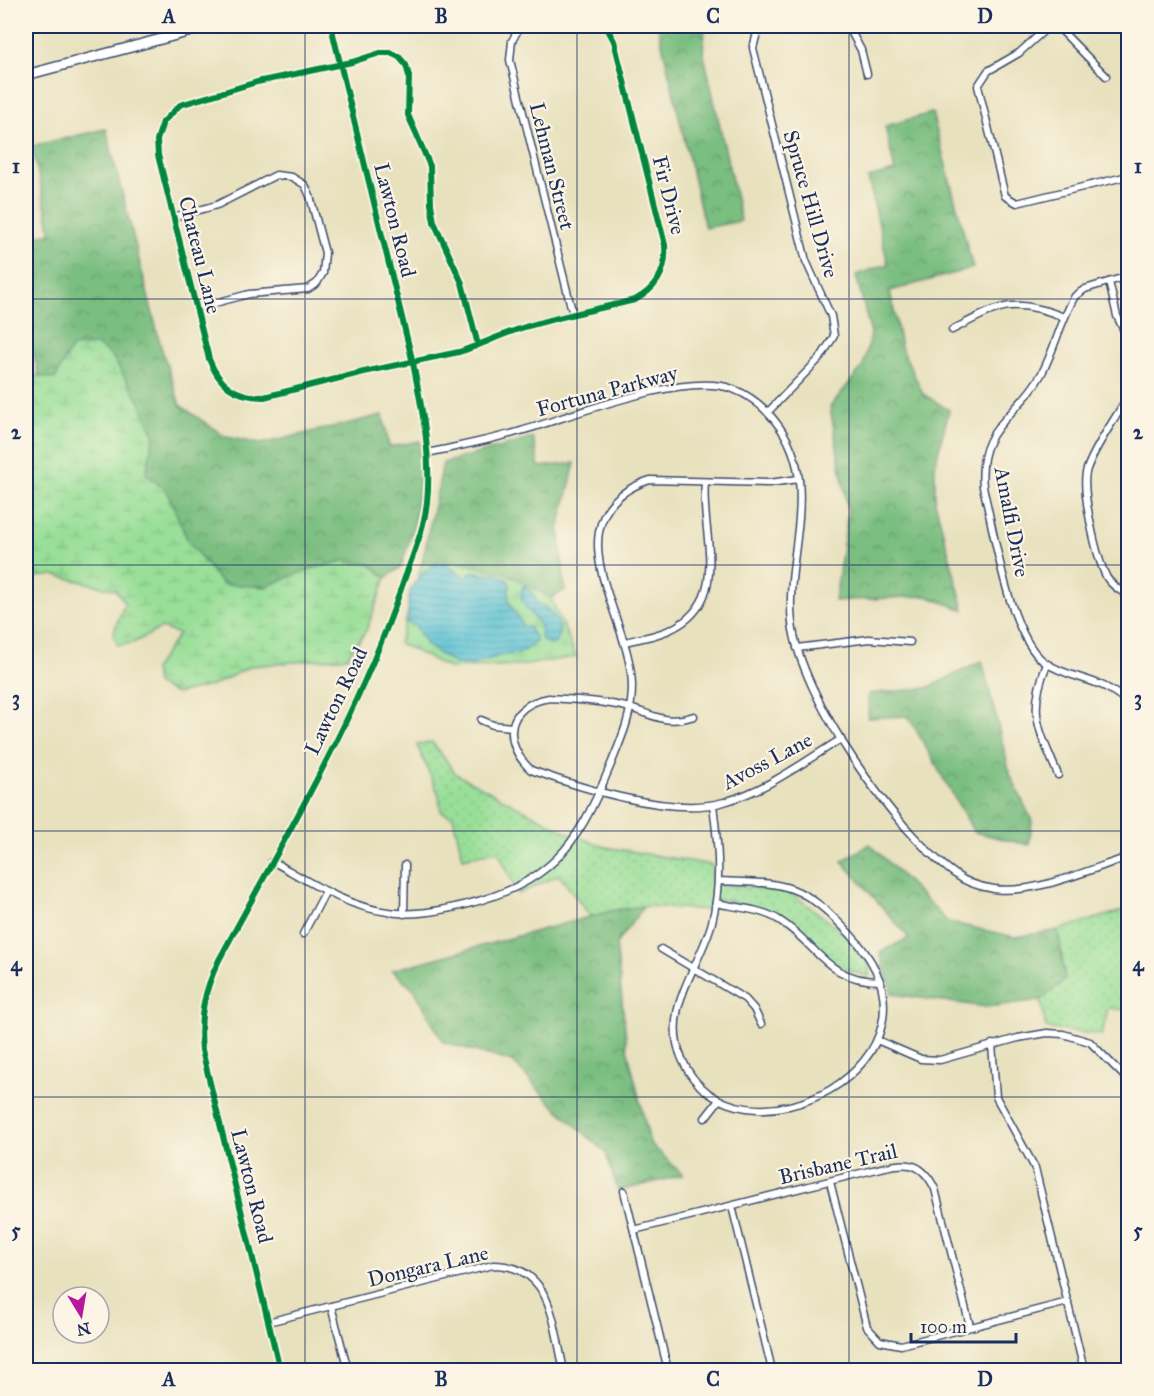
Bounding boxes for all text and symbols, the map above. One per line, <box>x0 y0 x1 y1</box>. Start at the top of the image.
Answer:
text: A <box>160 4 176 28</box>
text: B <box>434 4 448 28</box>
text: C <box>706 4 720 28</box>
text: D <box>977 4 993 28</box>
street label: Lehman Street <box>524 100 581 233</box>
street label: Spruce Hill Drive <box>778 127 845 281</box>
street label: Fir Drive <box>647 153 691 237</box>
text: 1 <box>12 154 20 178</box>
text: 1 <box>1134 154 1142 178</box>
street label: Lawton Road <box>368 160 422 280</box>
street label: Chateau Lane <box>173 194 227 317</box>
street label: Fortuna Parkway <box>533 359 682 422</box>
text: 2 <box>11 420 22 444</box>
text: 2 <box>1133 420 1144 444</box>
street label: Amalfi Drive <box>988 464 1035 579</box>
street label: Lawton Road <box>299 642 373 759</box>
text: 3 <box>12 686 20 711</box>
text: 3 <box>1134 686 1142 711</box>
street label: Avoss Lane <box>717 726 817 796</box>
text: 4 <box>10 952 22 977</box>
text: 4 <box>1132 952 1144 977</box>
street label: Lawton Road <box>225 1126 279 1246</box>
street label: Brisbane Trail <box>776 1138 900 1190</box>
text: 5 <box>11 1218 21 1242</box>
text: 5 <box>1133 1218 1143 1242</box>
street label: Dongara Lane <box>365 1239 491 1293</box>
north arrow <box>51 1285 111 1345</box>
scale bar <box>911 1306 1016 1344</box>
text: 100 m <box>920 1316 967 1338</box>
text: N <box>75 1319 92 1340</box>
text: A <box>160 1367 176 1391</box>
text: B <box>434 1367 448 1391</box>
text: C <box>706 1367 720 1391</box>
text: D <box>977 1367 993 1391</box>

